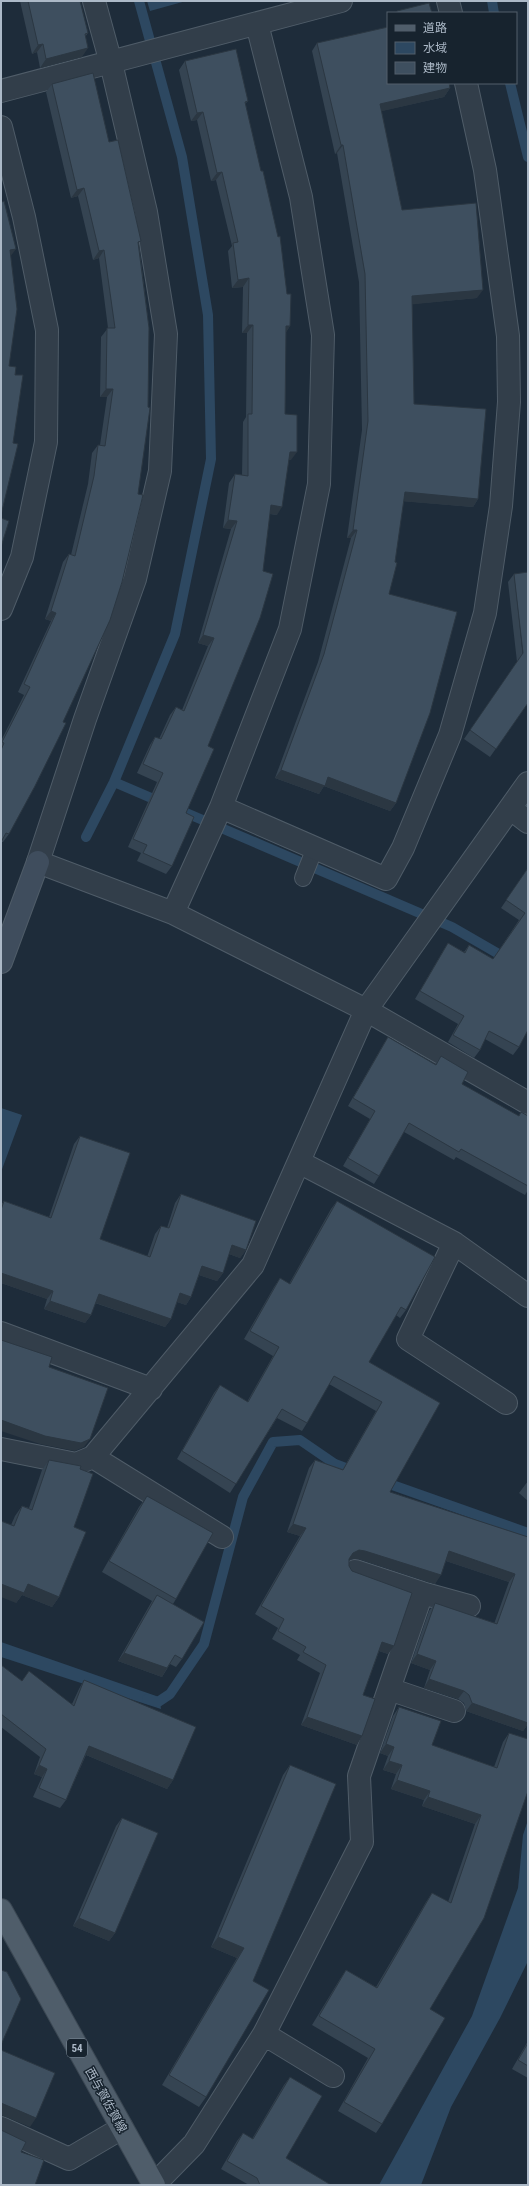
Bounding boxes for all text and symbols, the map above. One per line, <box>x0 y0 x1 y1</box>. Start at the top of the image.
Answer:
legend <box>387 12 517 84</box>
text: 道路 <box>423 21 447 35</box>
text: 水域 <box>423 41 447 55</box>
text: 建物 <box>423 61 447 75</box>
road number: 54 <box>67 2039 87 2057</box>
street label: 西与賀佐賀線 <box>82 2065 130 2135</box>

